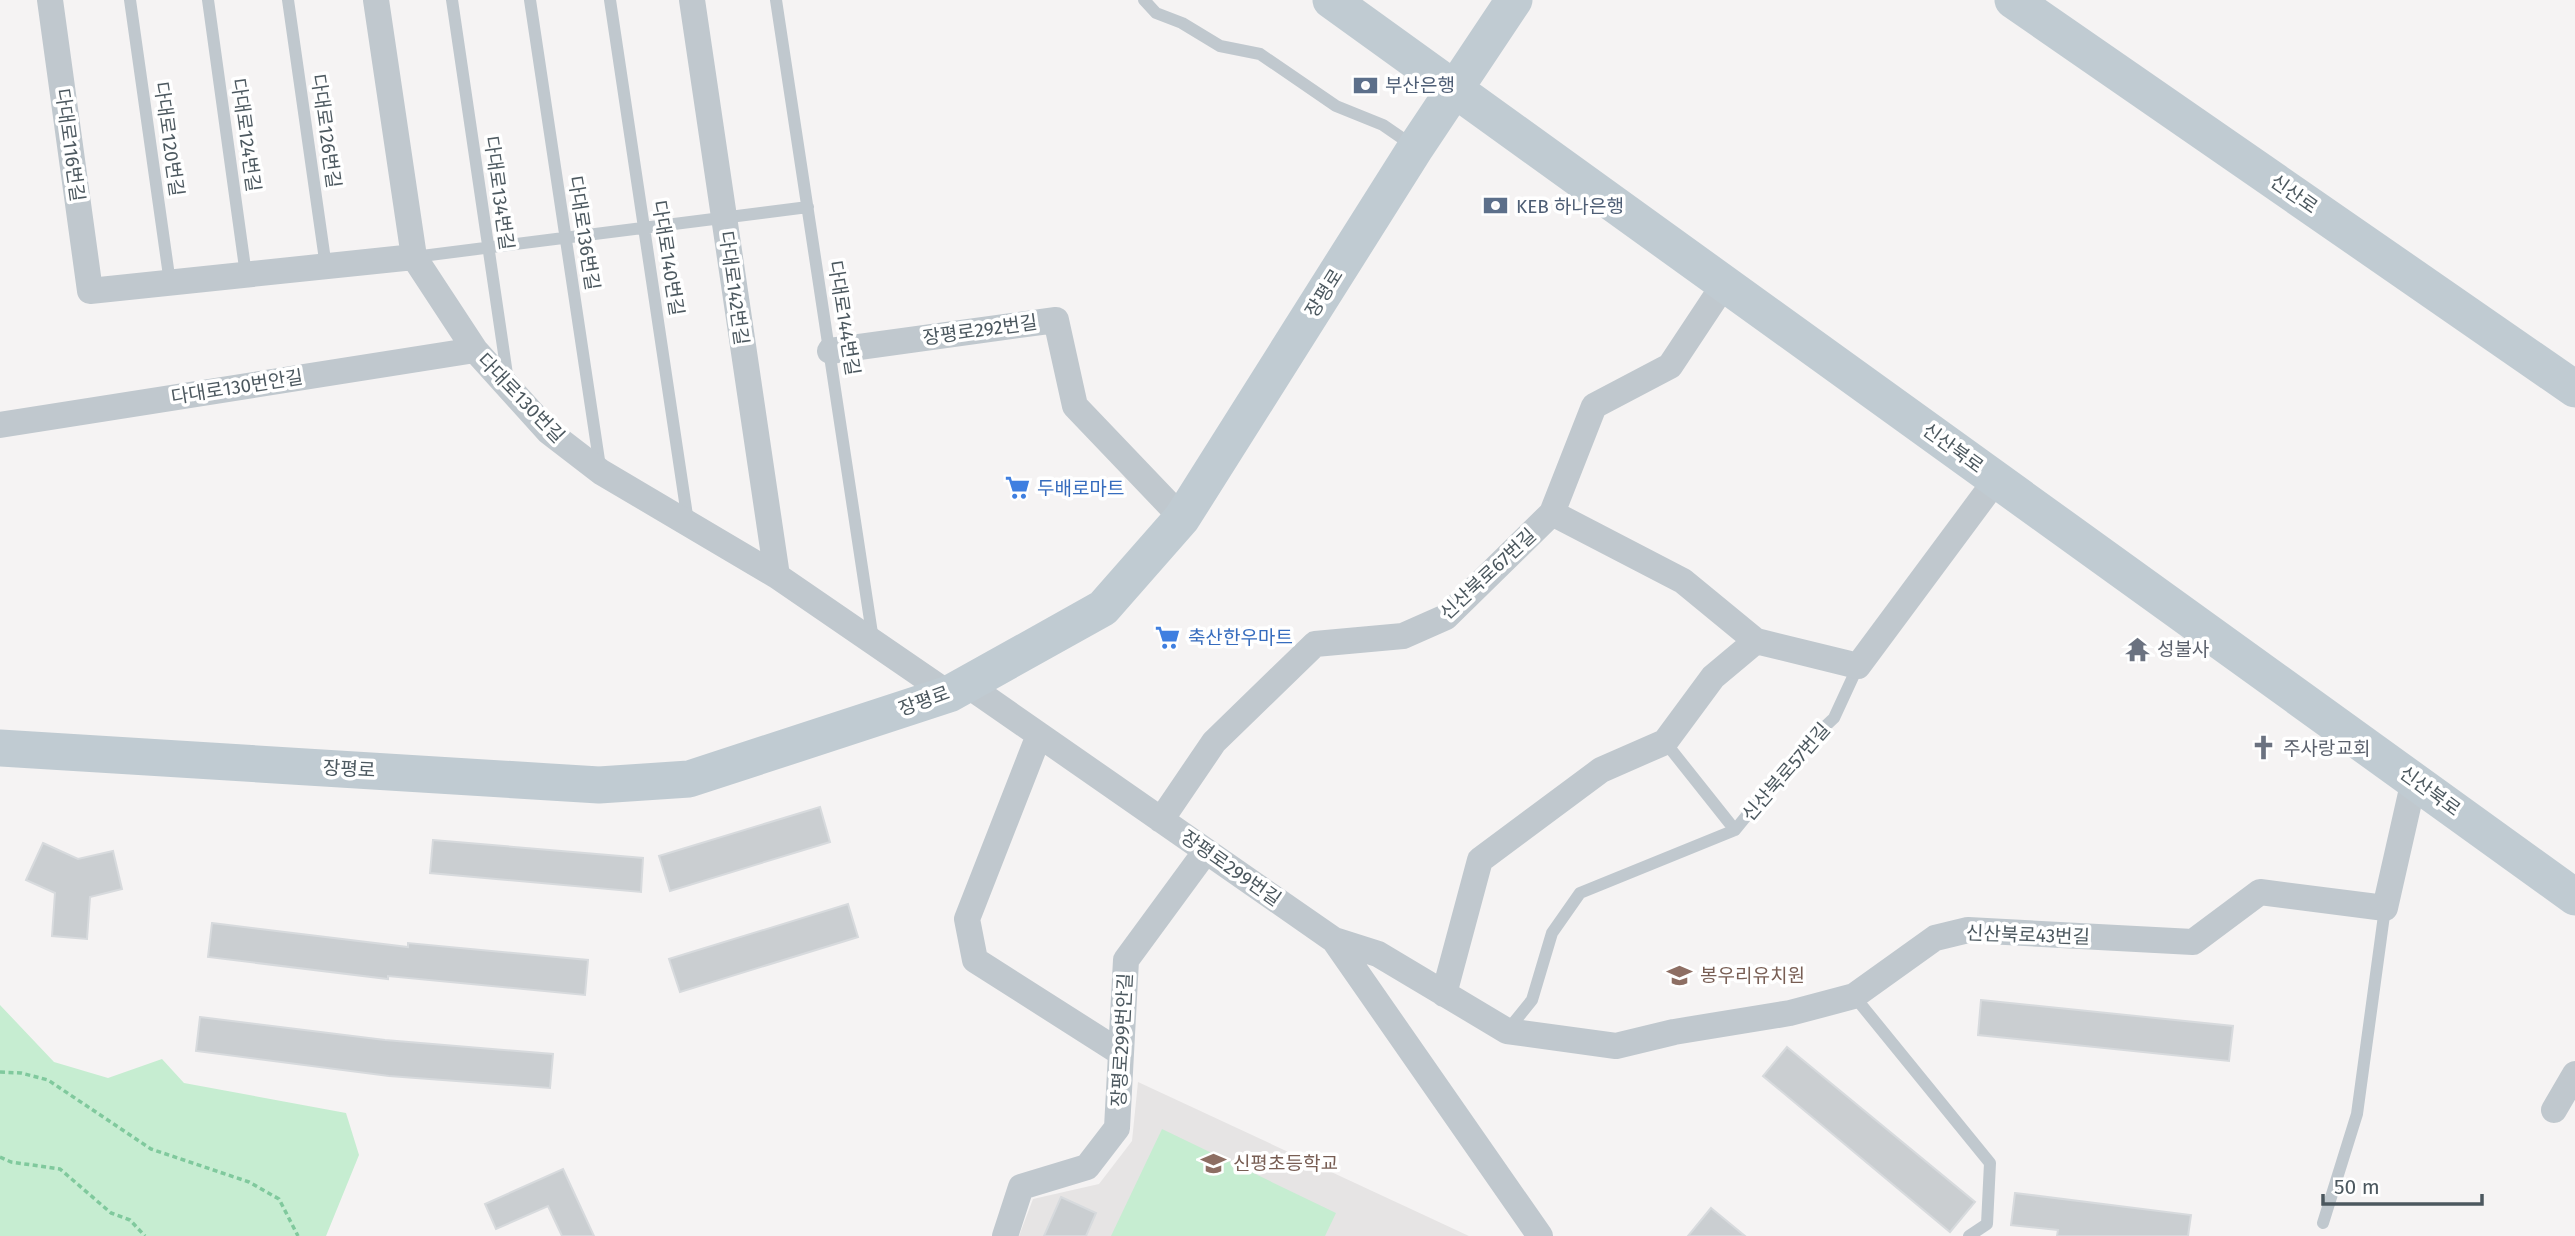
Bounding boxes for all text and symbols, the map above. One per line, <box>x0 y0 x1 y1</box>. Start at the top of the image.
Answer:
bank icon: 부산은행 <box>1351 71 1379 99</box>
street label: 다대로126번길 <box>307 72 345 190</box>
place label: 부산은행 <box>1385 74 1455 97</box>
street label: 다대로124번길 <box>227 77 265 193</box>
street label: 다대로120번길 <box>150 80 188 198</box>
street label: 다대로116번길 <box>51 87 89 203</box>
street label: 다대로134번길 <box>480 134 518 252</box>
street label: 신산로 <box>2266 170 2322 218</box>
street label: 다대로136번길 <box>564 174 604 292</box>
bank icon: KEB 하나은행 <box>1482 192 1510 220</box>
place label: KEB 하나은행 <box>1516 195 1624 218</box>
street label: 다대로140번길 <box>648 199 688 317</box>
street label: 다대로142번길 <box>715 230 753 346</box>
street label: 다대로144번길 <box>824 259 864 377</box>
street label: 장평로 <box>1300 265 1348 321</box>
street label: 장평로292번길 <box>921 311 1039 349</box>
street label: 다대로130번길 <box>473 348 569 448</box>
street label: 다대로130번안길 <box>169 365 305 409</box>
street label: 신산북로 <box>1918 418 1988 478</box>
supermarket icon: 두배로마트 <box>1003 474 1031 502</box>
place label: 두배로마트 <box>1037 477 1124 500</box>
street label: 신산북로67번길 <box>1435 524 1541 624</box>
supermarket icon: 축산한우마트 <box>1154 623 1182 651</box>
place label: 축산한우마트 <box>1188 626 1293 649</box>
temple icon: 성불사 <box>2123 635 2151 663</box>
place label: 성불사 <box>2157 638 2209 661</box>
street label: 장평로 <box>895 681 953 721</box>
street label: 신산북로57번길 <box>1737 718 1835 826</box>
church icon: 주사랑교회 <box>2249 734 2277 762</box>
place label: 주사랑교회 <box>2283 737 2370 760</box>
street label: 장평로 <box>322 756 376 782</box>
street label: 신산북로 <box>2395 761 2465 821</box>
street label: 장평로299번길 <box>1177 825 1285 911</box>
street label: 신산북로43번길 <box>1966 921 2090 949</box>
school or university icon: 봉우리유치원 <box>1666 961 1694 989</box>
place label: 봉우리유치원 <box>1700 964 1805 987</box>
street label: 장평로299번안길 <box>1107 972 1137 1108</box>
school or university icon: 신평초등학교 <box>1199 1149 1227 1177</box>
place label: 신평초등학교 <box>1233 1152 1338 1175</box>
scale bar <box>2323 1162 2482 1206</box>
text: 50 m <box>2334 1174 2380 1200</box>

